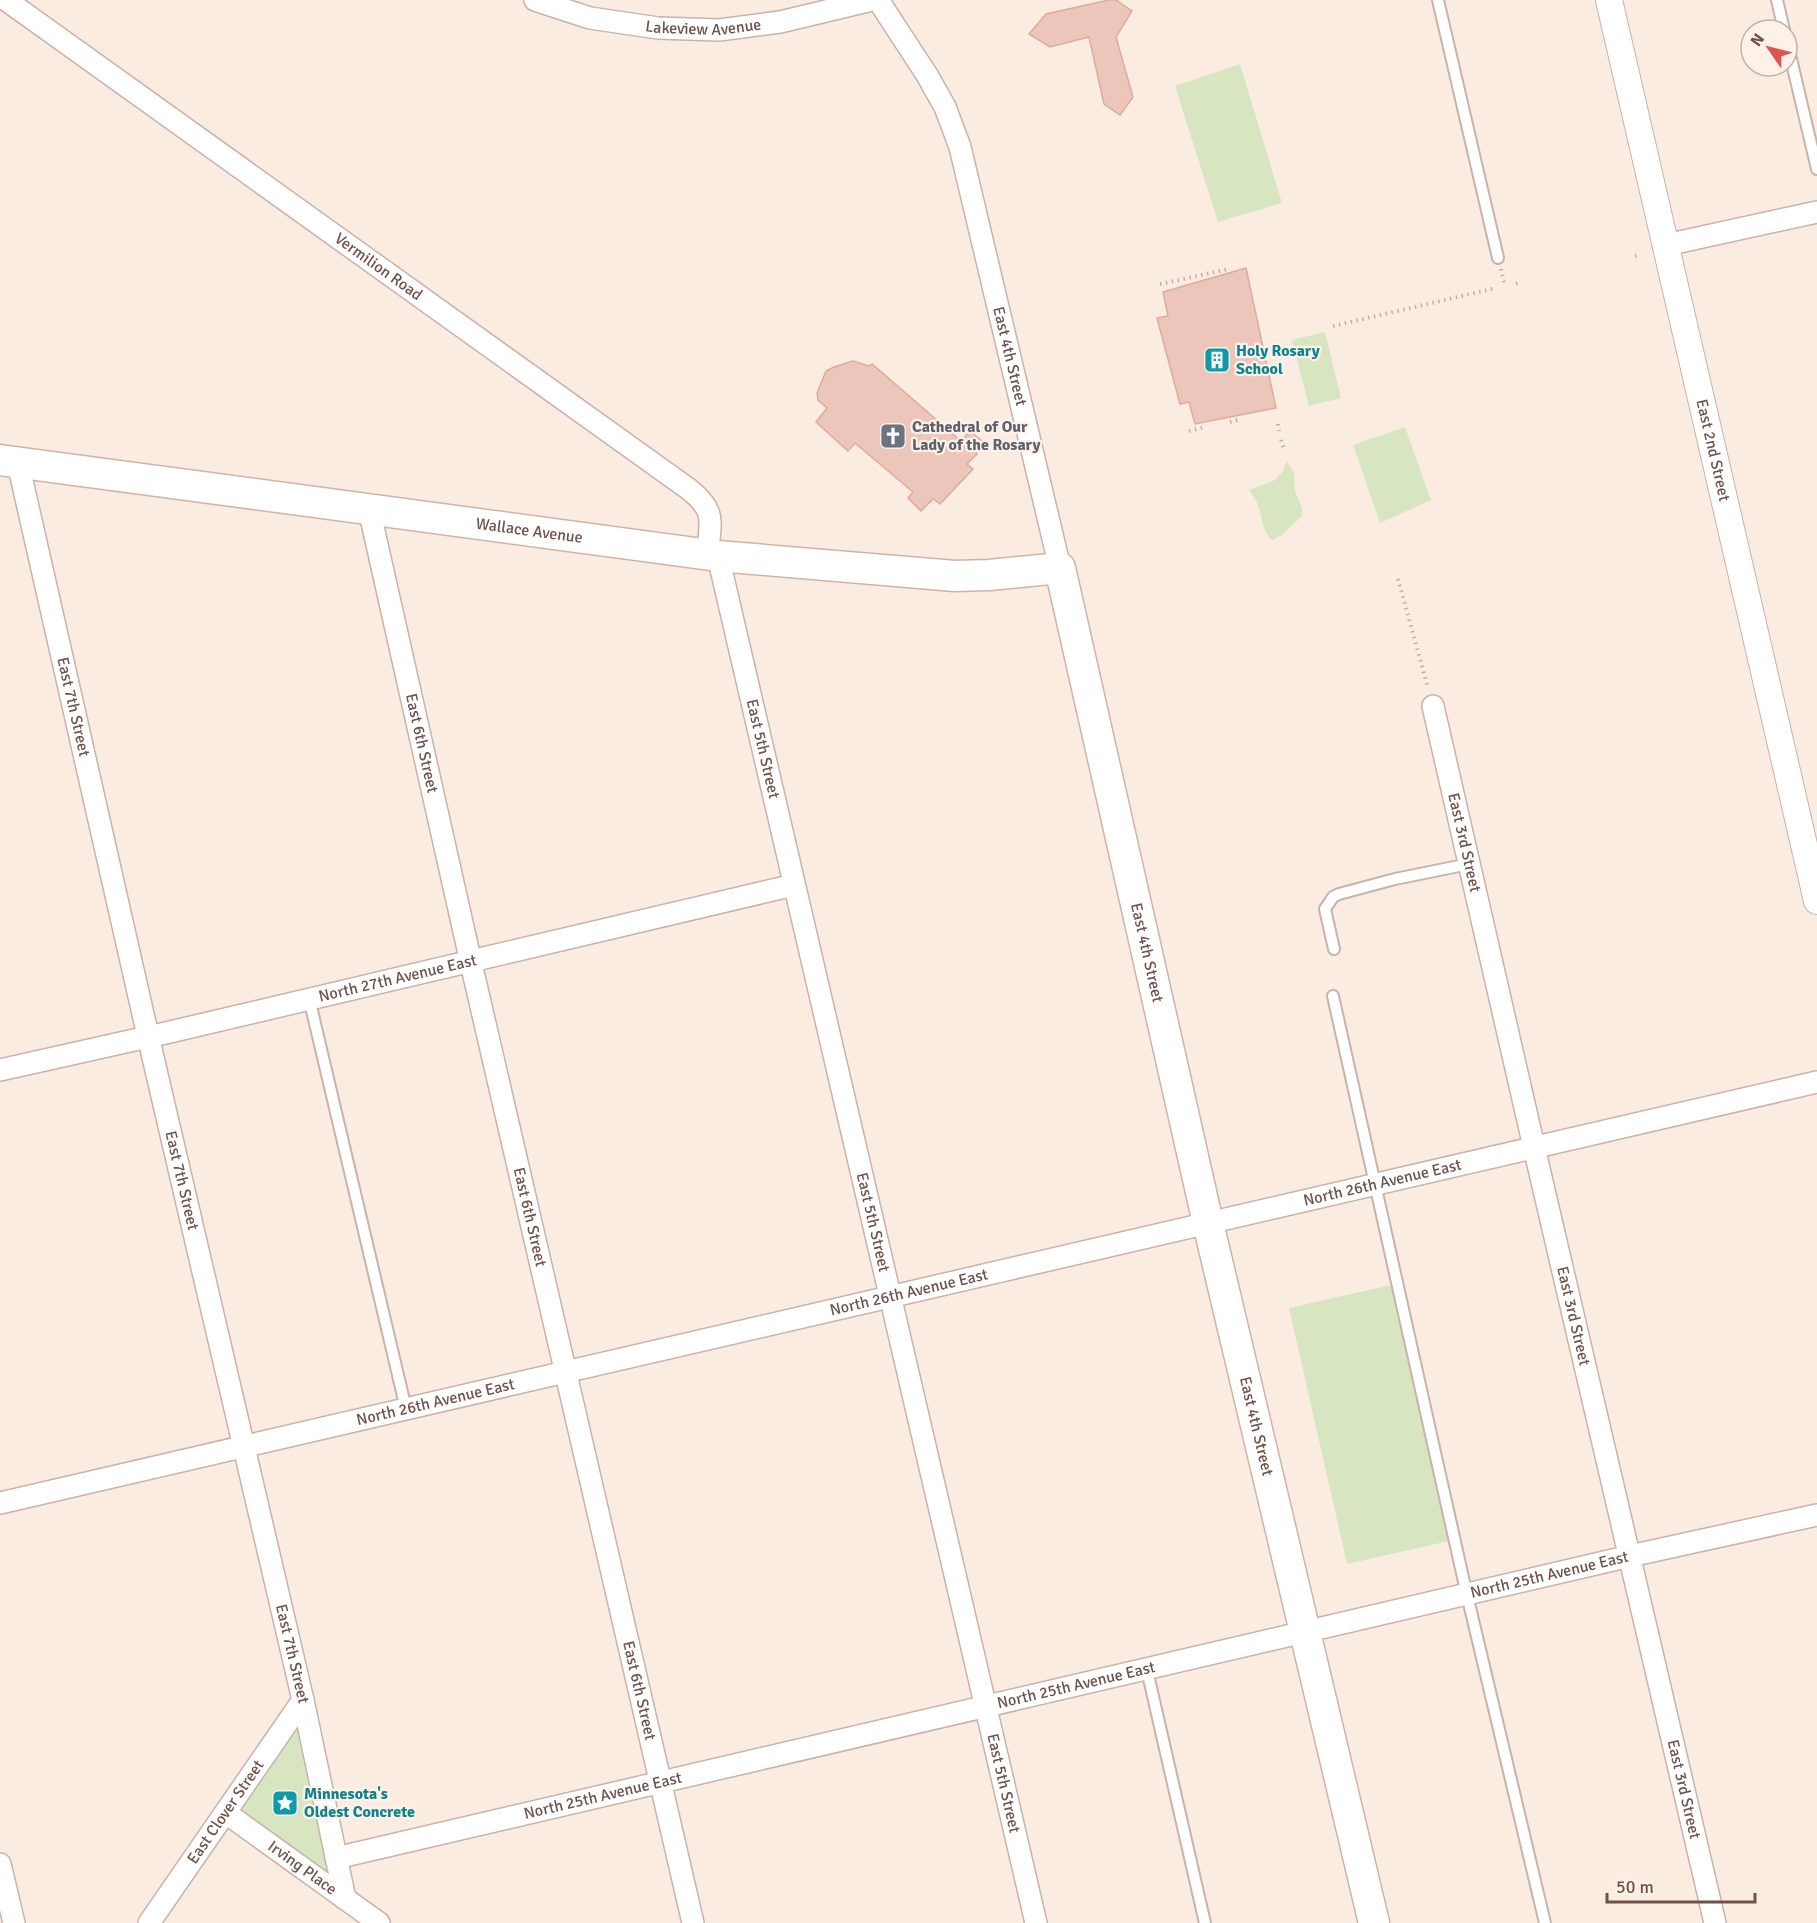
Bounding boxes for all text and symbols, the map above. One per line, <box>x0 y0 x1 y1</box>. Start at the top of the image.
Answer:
street label: Lakeview Avenue <box>644 15 762 40</box>
north arrow <box>1739 18 1799 78</box>
text: N <box>1746 30 1769 50</box>
street label: Vermilion Road <box>331 229 426 305</box>
street label: East 4th Street <box>988 304 1031 408</box>
place label: Holy Rosary School <box>1236 341 1320 379</box>
building icon: Holy Rosary School <box>1202 345 1232 375</box>
street label: East 2nd Street <box>1691 397 1734 504</box>
place label: Cathedral of Our Lady of the Rosary <box>912 417 1041 455</box>
church icon: Cathedral of Our Lady of the Rosary <box>878 421 908 451</box>
street label: Wallace Avenue <box>475 514 584 548</box>
street label: East 7th Street <box>52 655 94 759</box>
street label: East 6th Street <box>401 691 443 795</box>
street label: East 5th Street <box>742 697 784 801</box>
street label: East 3rd Street <box>1443 791 1485 894</box>
street label: East 4th Street <box>1126 901 1168 1005</box>
street label: North 27th Avenue East <box>317 950 479 1007</box>
street label: East 7th Street <box>160 1129 203 1233</box>
street label: North 26th Avenue East <box>1301 1155 1464 1211</box>
street label: East 6th Street <box>509 1165 551 1269</box>
street label: East 5th Street <box>852 1171 894 1274</box>
street label: North 26th Avenue East <box>828 1264 990 1320</box>
street label: East 3rd Street <box>1552 1264 1595 1368</box>
street label: North 26th Avenue East <box>354 1374 517 1430</box>
street label: East 4th Street <box>1235 1375 1278 1478</box>
street label: North 25th Avenue East <box>1468 1547 1631 1603</box>
street label: East 7th Street <box>271 1602 314 1706</box>
street label: East 6th Street <box>618 1639 660 1743</box>
street label: North 25th Avenue East <box>995 1657 1158 1713</box>
street label: East 5th Street <box>982 1732 1025 1835</box>
street label: East 3rd Street <box>1663 1738 1705 1841</box>
street label: East Clover Street <box>183 1756 269 1868</box>
street label: North 25th Avenue East <box>522 1768 684 1824</box>
place label: Minnesota's Oldest Concrete <box>304 1784 415 1822</box>
place icon: Minnesota's Oldest Concrete <box>270 1788 300 1818</box>
street label: Irving Place <box>264 1836 341 1900</box>
scale bar <box>1607 1866 1756 1904</box>
text: 50 m <box>1616 1876 1654 1898</box>

